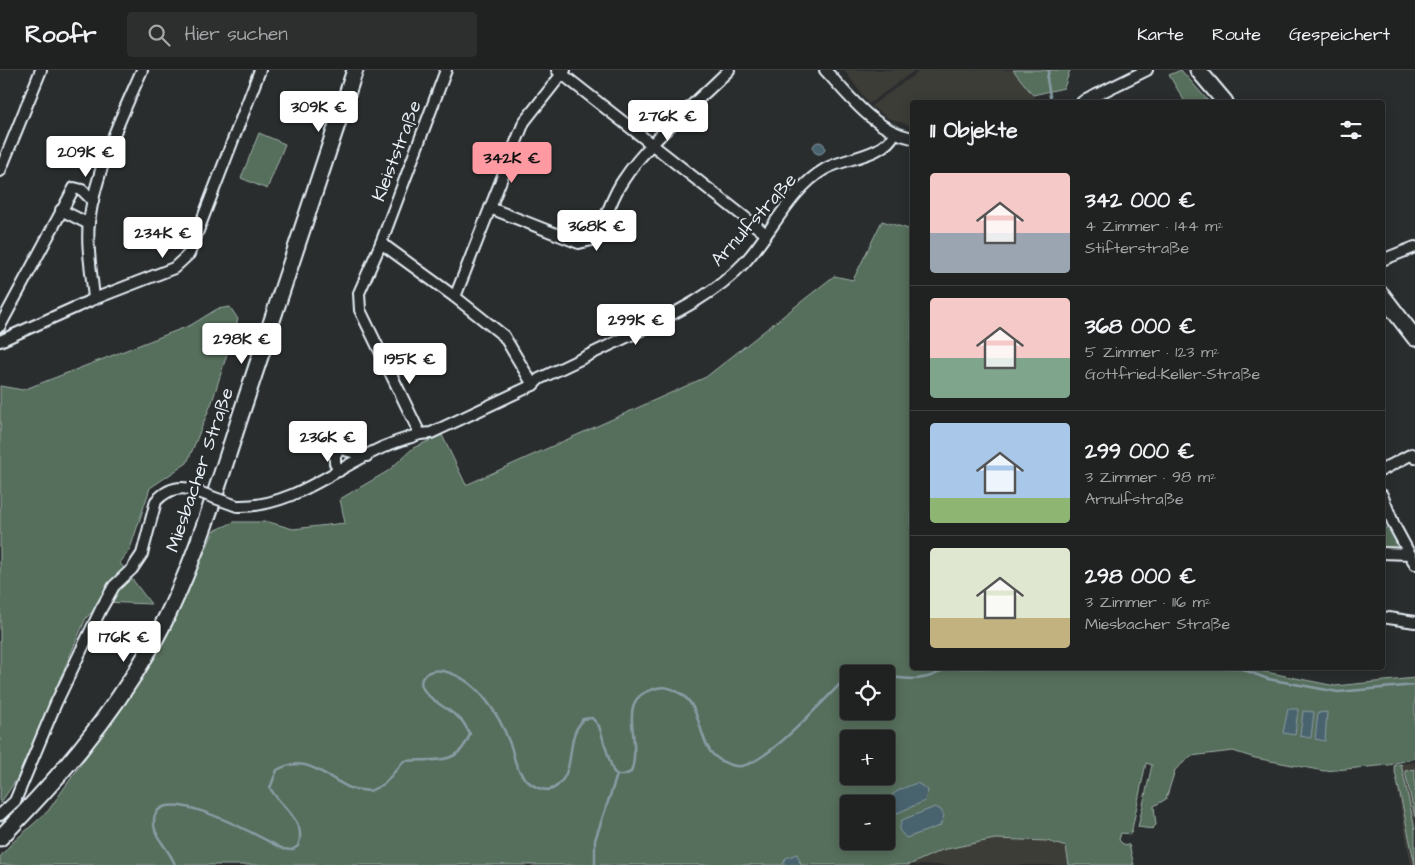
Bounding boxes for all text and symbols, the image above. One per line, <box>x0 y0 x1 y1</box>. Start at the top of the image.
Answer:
search box <box>127 12 477 57</box>
text: Roofr <box>25 18 97 52</box>
icon: search <box>145 21 173 49</box>
text: Hier suchen <box>185 21 288 48</box>
text: Karte <box>1137 22 1184 47</box>
text: Route <box>1212 22 1261 47</box>
text: Gespeichert <box>1289 22 1390 47</box>
pin: 309K € <box>278 90 360 133</box>
text: 309K € <box>291 96 347 118</box>
street label: Kleiststraße <box>365 97 429 205</box>
pin: 276K € <box>627 100 709 142</box>
text: 276K € <box>639 105 697 127</box>
text: 11 Objekte <box>930 116 1018 145</box>
icon: filters <box>1337 116 1365 144</box>
pin: 209K € <box>45 136 127 178</box>
text: 209K € <box>57 141 115 163</box>
pin: 342K € <box>471 142 553 184</box>
text: 342K € <box>484 147 541 169</box>
street label: Arnulfstraße <box>705 167 803 273</box>
text: 342 000 € <box>1085 186 1195 215</box>
icon: home <box>970 193 1030 253</box>
pin: 368K € <box>556 210 638 252</box>
text: 368K € <box>568 215 626 237</box>
text: 4 Zimmer · 144 m² <box>1085 215 1223 237</box>
pin: 234K € <box>122 216 204 259</box>
text: 234K € <box>135 222 192 244</box>
text: Stifterstraße <box>1085 237 1189 259</box>
pin: 299K € <box>595 304 677 346</box>
text: 299K € <box>608 309 664 331</box>
text: 368 000 € <box>1085 312 1196 341</box>
icon: home <box>970 318 1030 378</box>
pin: 298K € <box>201 322 283 365</box>
text: 298K € <box>213 328 271 350</box>
text: 5 Zimmer · 123 m² <box>1085 341 1219 363</box>
pin: 195K € <box>369 342 451 385</box>
text: 195K € <box>384 348 436 370</box>
text: Gottfried-Keller-Straße <box>1085 363 1260 385</box>
street label: Miesbacher Straße <box>159 384 241 556</box>
pin: 236K € <box>287 420 369 463</box>
text: 236K € <box>300 426 356 448</box>
text: 299 000 € <box>1085 437 1194 466</box>
icon: home <box>970 443 1030 503</box>
text: 3 Zimmer · 98 m² <box>1085 466 1216 488</box>
text: Arnulfstraße <box>1085 488 1184 510</box>
text: 298 000 € <box>1085 562 1196 591</box>
icon: home <box>970 568 1030 628</box>
text: 3 Zimmer · 116 m² <box>1085 591 1211 613</box>
text: Miesbacher Straße <box>1085 613 1230 635</box>
pin: 176K € <box>83 620 165 663</box>
text: 176K € <box>99 626 149 648</box>
map controls <box>840 665 895 850</box>
button: locate <box>840 665 895 720</box>
button: + <box>840 730 895 785</box>
button: − <box>840 795 895 850</box>

